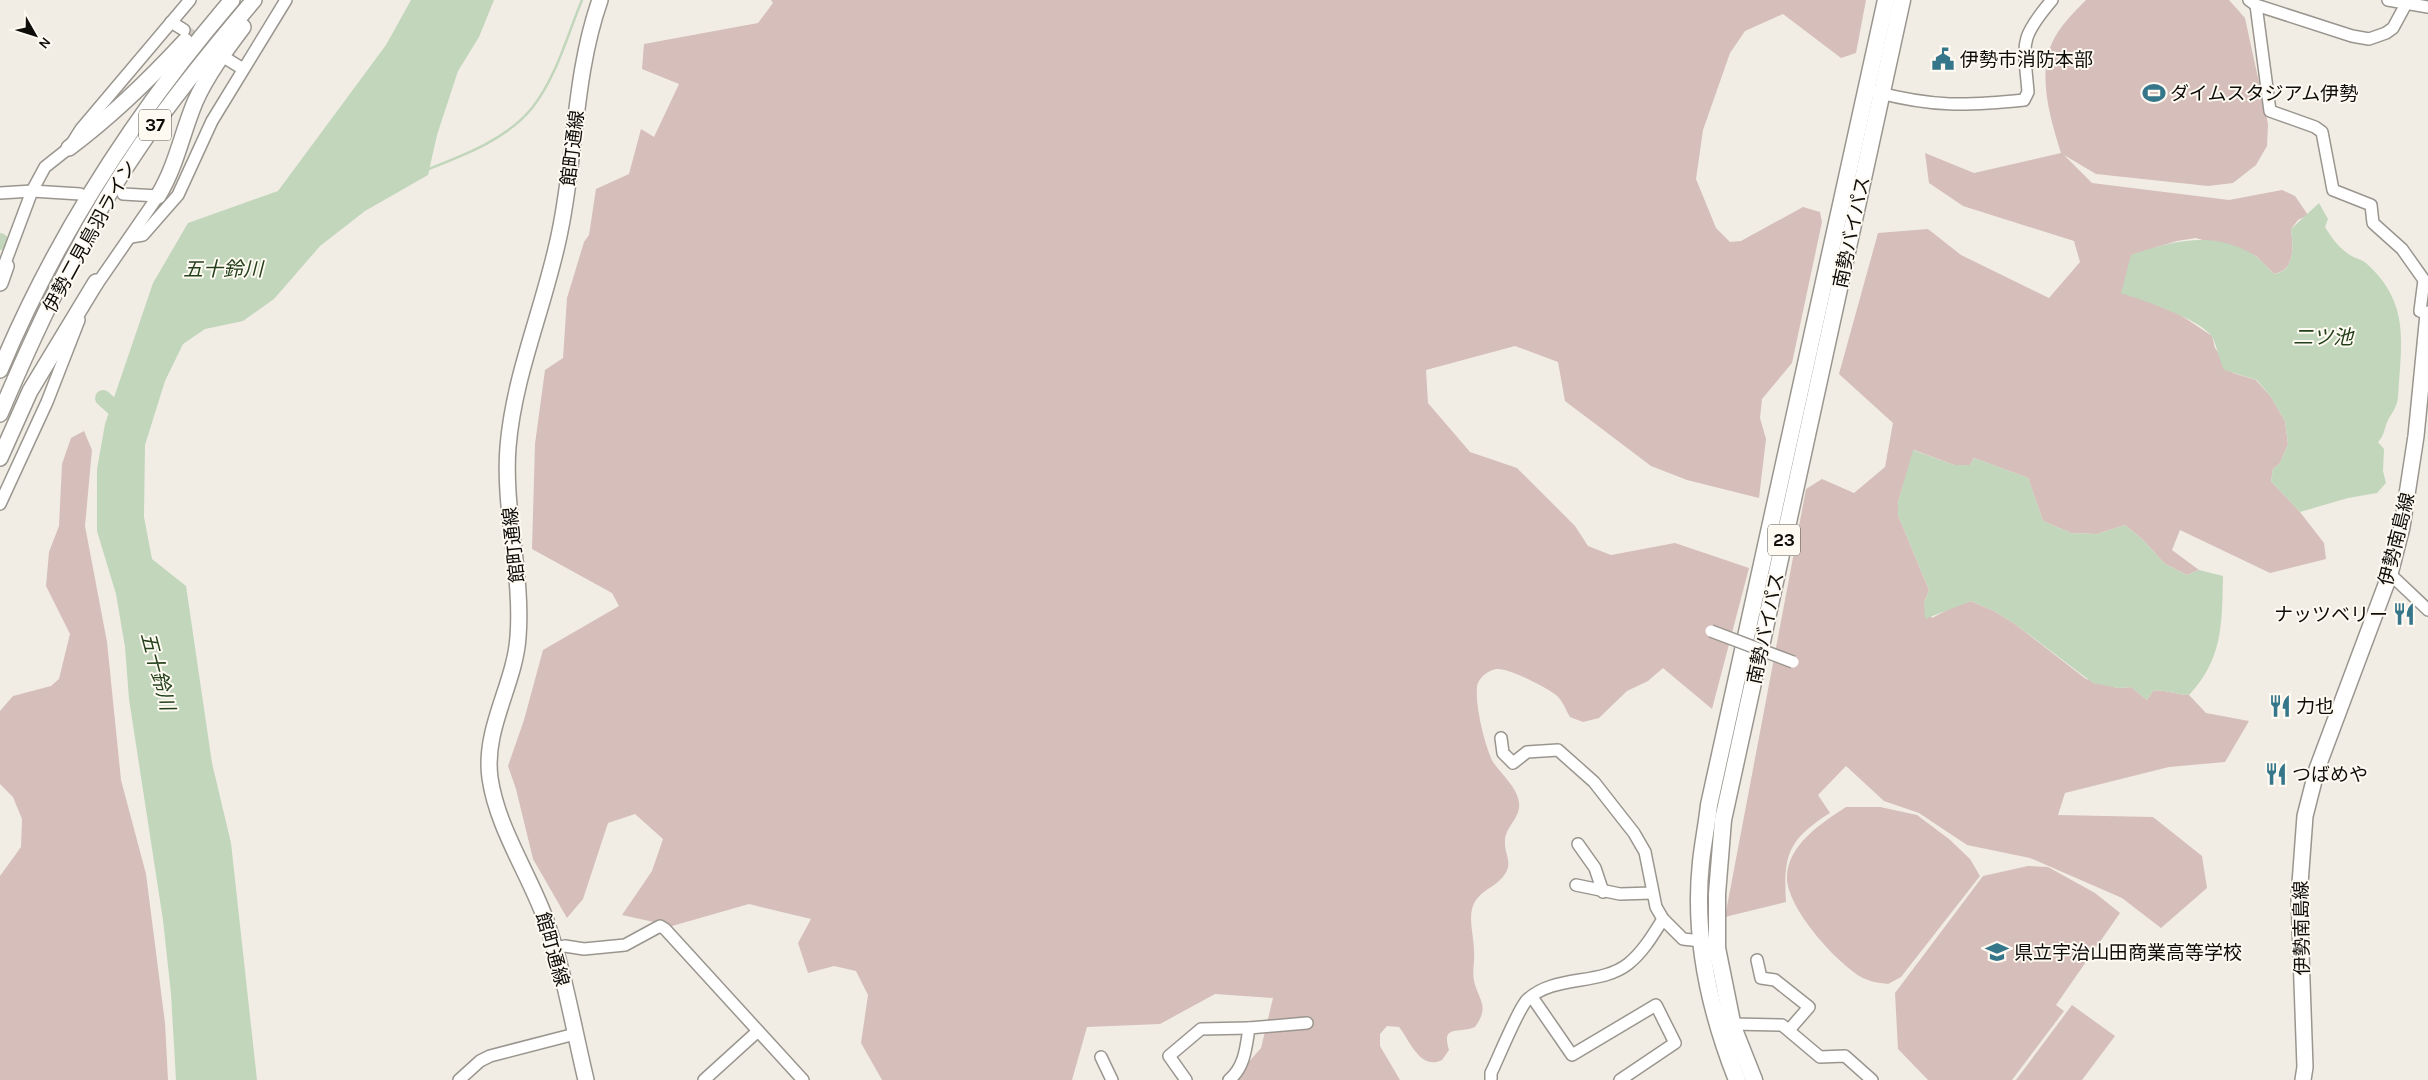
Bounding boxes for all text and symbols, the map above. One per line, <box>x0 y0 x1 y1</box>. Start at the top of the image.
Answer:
north arrow <box>10 10 60 60</box>
text: N <box>35 34 54 52</box>
public building icon: 伊勢市消防本部 <box>1930 46 1956 72</box>
place label: 伊勢市消防本部 <box>1960 49 2093 71</box>
sports icon: ダイムスタジアム伊勢 <box>2141 80 2167 106</box>
place label: ダイムスタジアム伊勢 <box>2170 83 2358 105</box>
street label: 館町通線 <box>557 109 589 187</box>
road number: 37 <box>139 110 171 140</box>
street label: 伊勢二見鳥羽ライン <box>39 156 141 317</box>
street label: 南勢バイパス <box>1829 174 1875 290</box>
water label: 五十鈴川 <box>183 258 265 281</box>
water label: 二ツ池 <box>2293 326 2355 349</box>
street label: 伊勢南島線 <box>2375 490 2419 588</box>
street label: 館町通線 <box>499 506 529 584</box>
road number: 23 <box>1768 524 1800 556</box>
street label: 南勢バイパス <box>1743 570 1789 686</box>
restaurant icon: ナッツベリー <box>2391 601 2417 627</box>
place label: ナッツベリー <box>2274 604 2388 626</box>
water label: 五十鈴川 <box>136 630 179 715</box>
restaurant icon: 力也 <box>2267 693 2293 719</box>
place label: 力也 <box>2296 696 2334 718</box>
restaurant icon: つばめや <box>2263 761 2289 787</box>
place label: つばめや <box>2292 764 2368 786</box>
street label: 伊勢南島線 <box>2290 880 2314 976</box>
street label: 館町通線 <box>531 910 573 989</box>
school or university icon: 県立宇治山田商業高等学校 <box>1984 939 2010 965</box>
place label: 県立宇治山田商業高等学校 <box>2014 942 2242 964</box>

